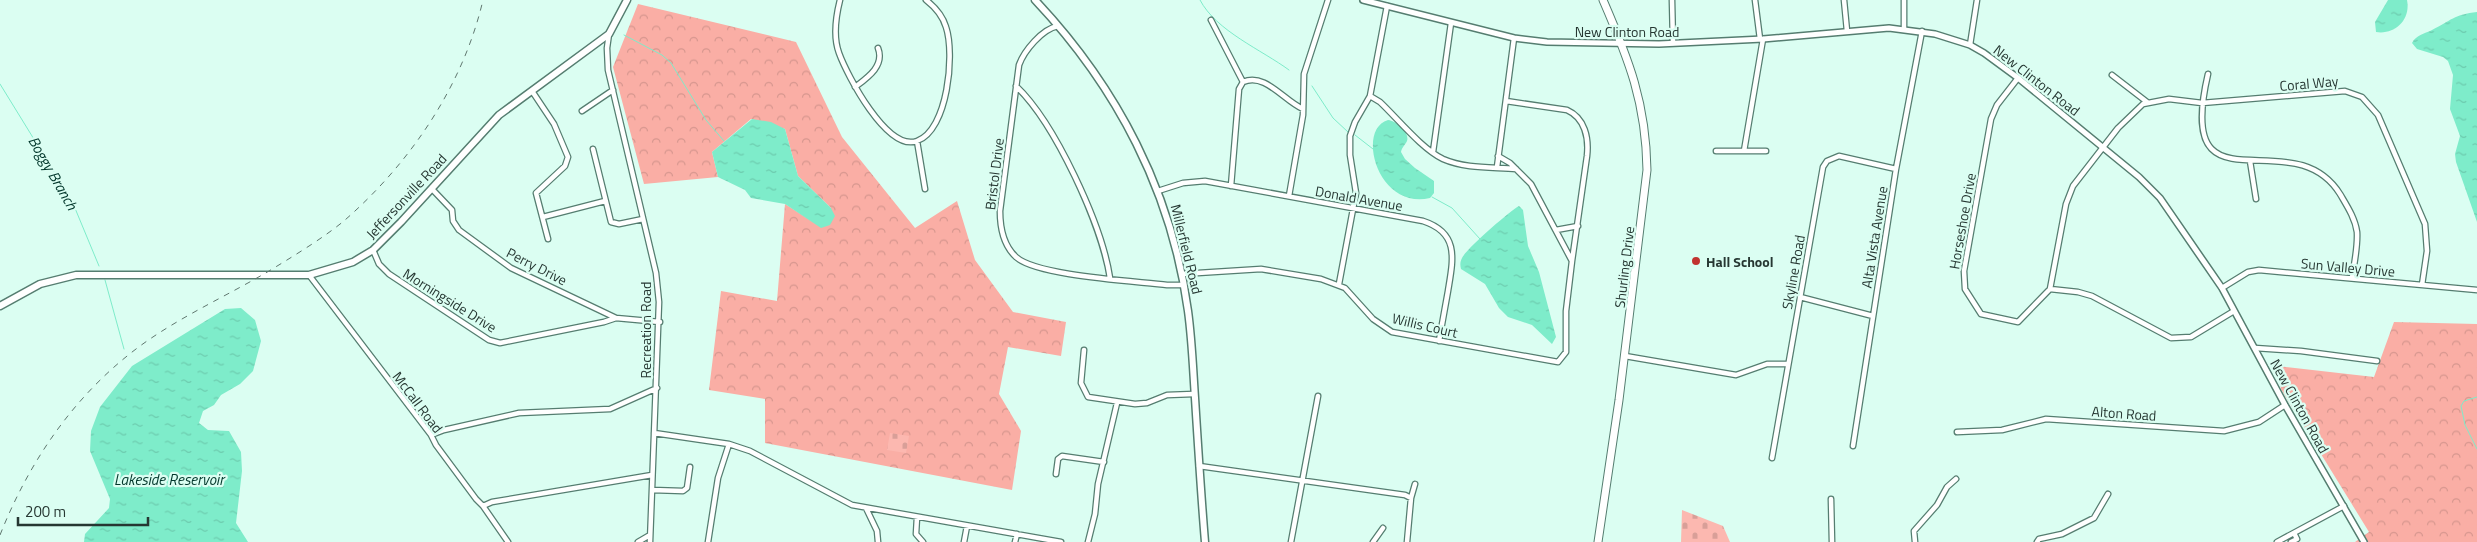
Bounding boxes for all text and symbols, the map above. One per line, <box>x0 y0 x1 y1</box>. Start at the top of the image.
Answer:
street label: New Clinton Road <box>1575 21 1679 42</box>
street label: New Clinton Road <box>1989 39 2085 121</box>
street label: Coral Way <box>2279 70 2340 96</box>
water label: Boggy Branch <box>23 132 84 215</box>
street label: Bristol Drive <box>979 137 1009 211</box>
street label: Jeffersonville Road <box>361 149 451 243</box>
street label: Horseshoe Drive <box>1943 171 1981 271</box>
street label: Donald Avenue <box>1314 180 1404 216</box>
street label: Alta Vista Avenue <box>1856 184 1892 290</box>
street label: Millerfield Road <box>1166 202 1208 296</box>
street label: Shurling Drive <box>1609 225 1639 309</box>
street label: Skyline Road <box>1776 233 1810 311</box>
street label: Perry Drive <box>503 242 571 290</box>
place label: Hall School <box>1706 251 1774 272</box>
street label: Sun Valley Drive <box>2300 252 2396 282</box>
marker: Hall School <box>1690 255 1702 267</box>
street label: Morningside Drive <box>399 263 501 337</box>
street label: Recreation Road <box>635 282 656 378</box>
street label: Willis Court <box>1390 307 1460 343</box>
street label: New Clinton Road <box>2265 355 2335 457</box>
street label: McCall Road <box>388 367 448 437</box>
street label: Alton Road <box>2091 400 2157 426</box>
water label: Lakeside Reservoir <box>114 468 226 491</box>
scale bar <box>18 494 148 526</box>
text: 200 m <box>25 500 66 523</box>

